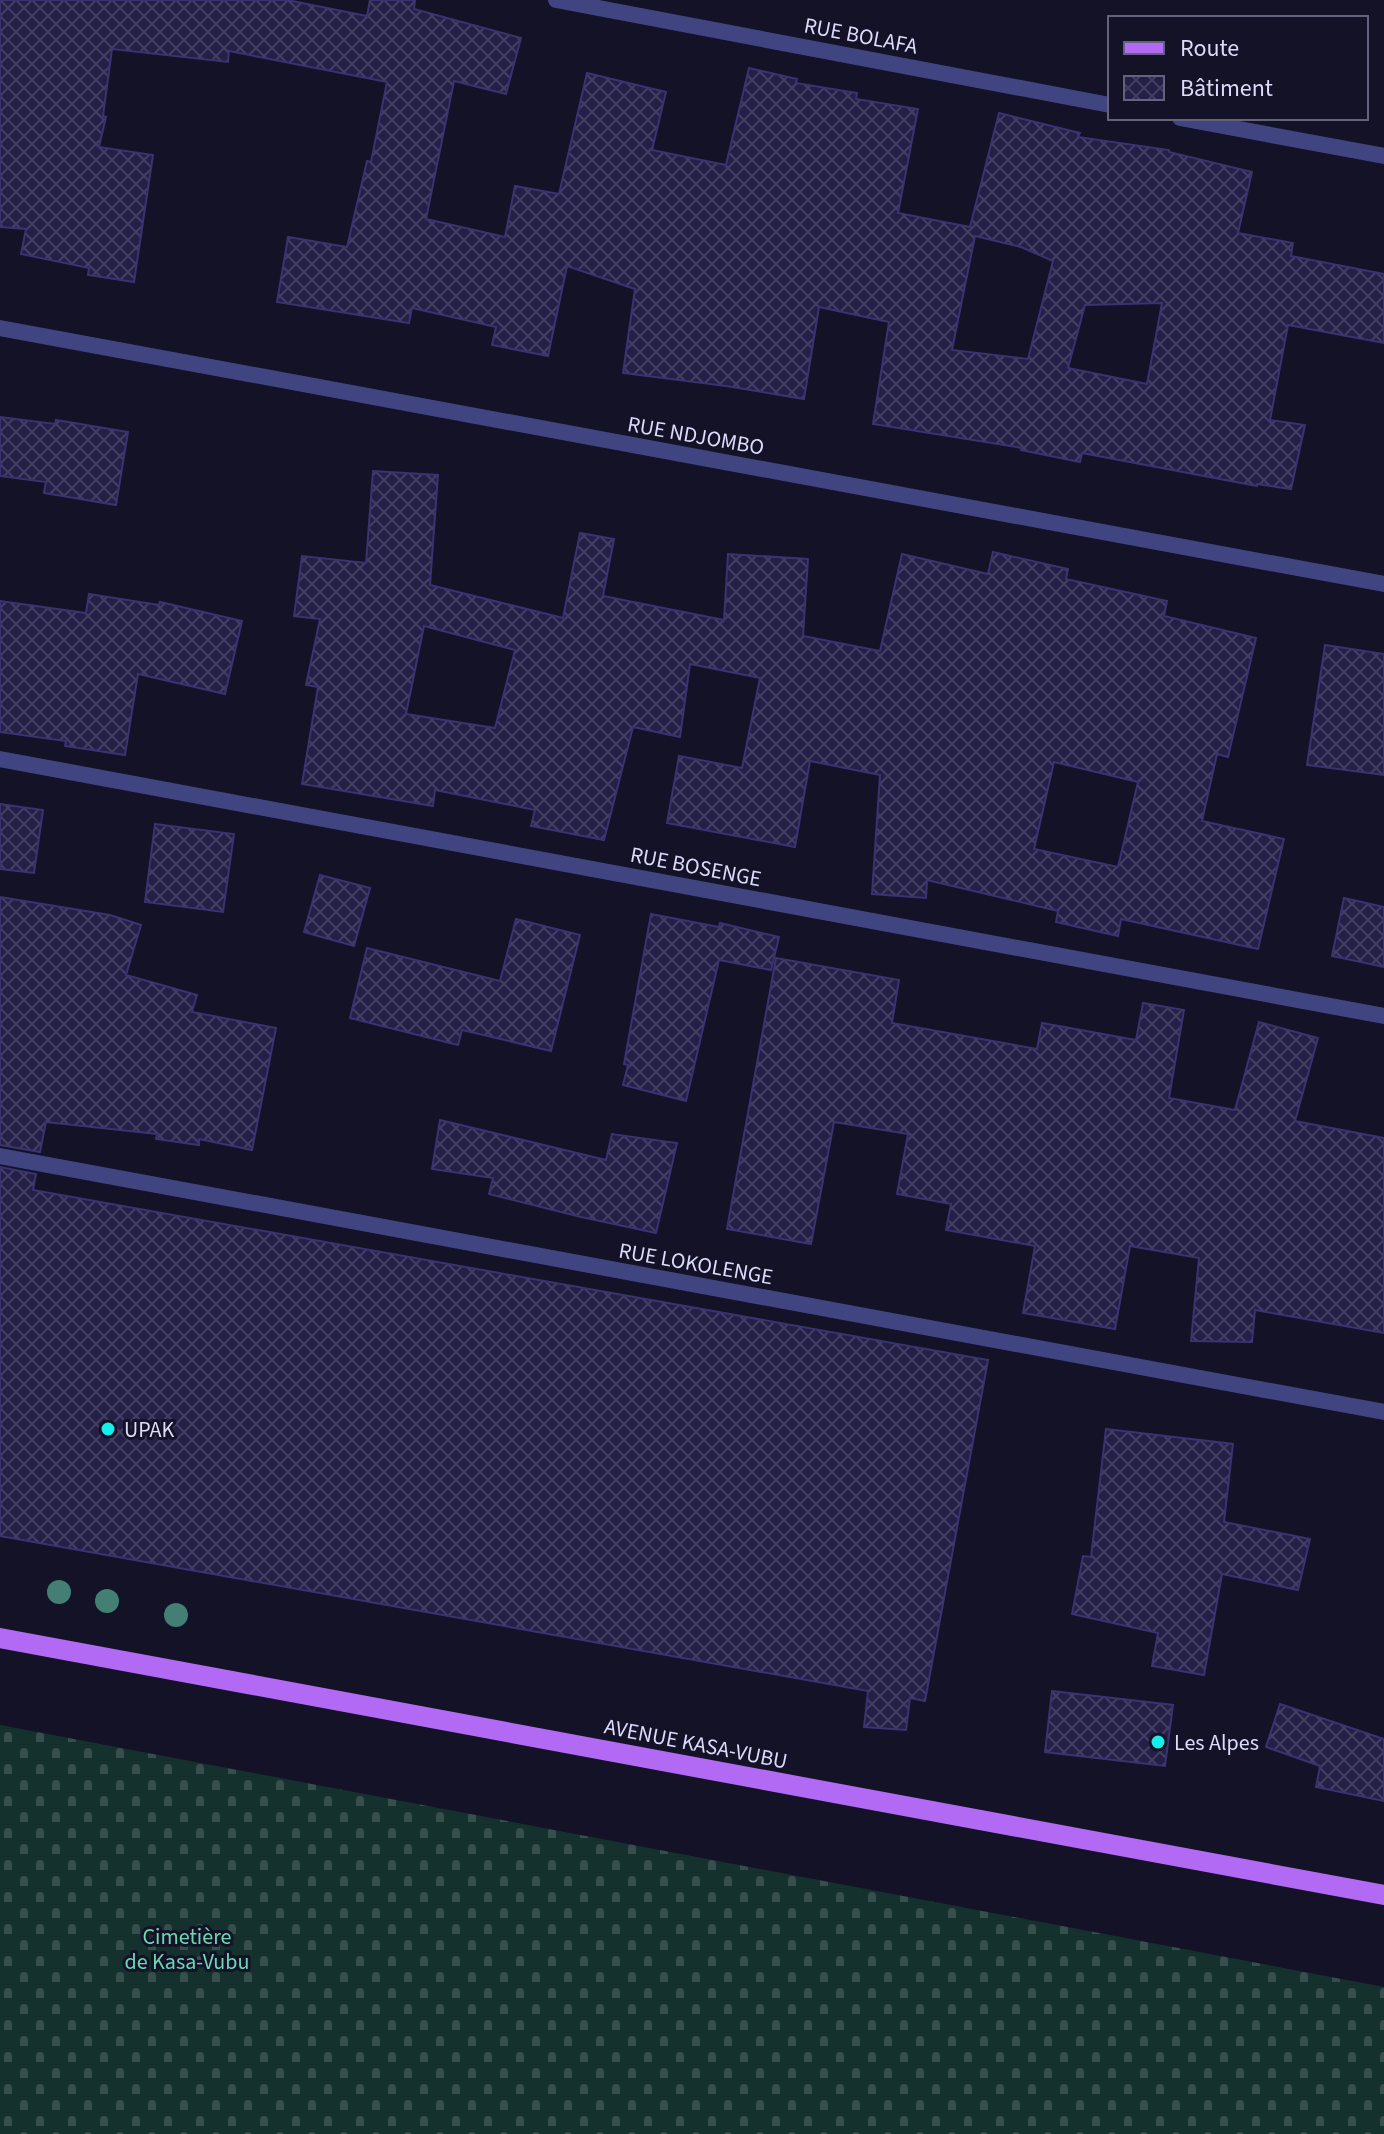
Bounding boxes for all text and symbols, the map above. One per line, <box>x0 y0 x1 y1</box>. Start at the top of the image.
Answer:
street label: RUE BOLAFA <box>801 9 920 63</box>
legend <box>1108 16 1368 120</box>
text: Route <box>1180 31 1239 66</box>
text: Bâtiment <box>1180 71 1273 106</box>
street label: RUE NDJOMBO <box>625 408 767 464</box>
street label: RUE BOSENGE <box>627 839 764 895</box>
street label: RUE LOKOLENGE <box>616 1235 775 1293</box>
place label: UPAK <box>124 1414 175 1446</box>
marker: UPAK <box>99 1420 117 1438</box>
street label: AVENUE KASA-VUBU <box>601 1711 790 1777</box>
place label: Les Alpes <box>1174 1727 1259 1759</box>
marker: Les Alpes <box>1149 1733 1167 1751</box>
park label: Cimetière de Kasa-Vubu <box>125 1921 249 1978</box>

